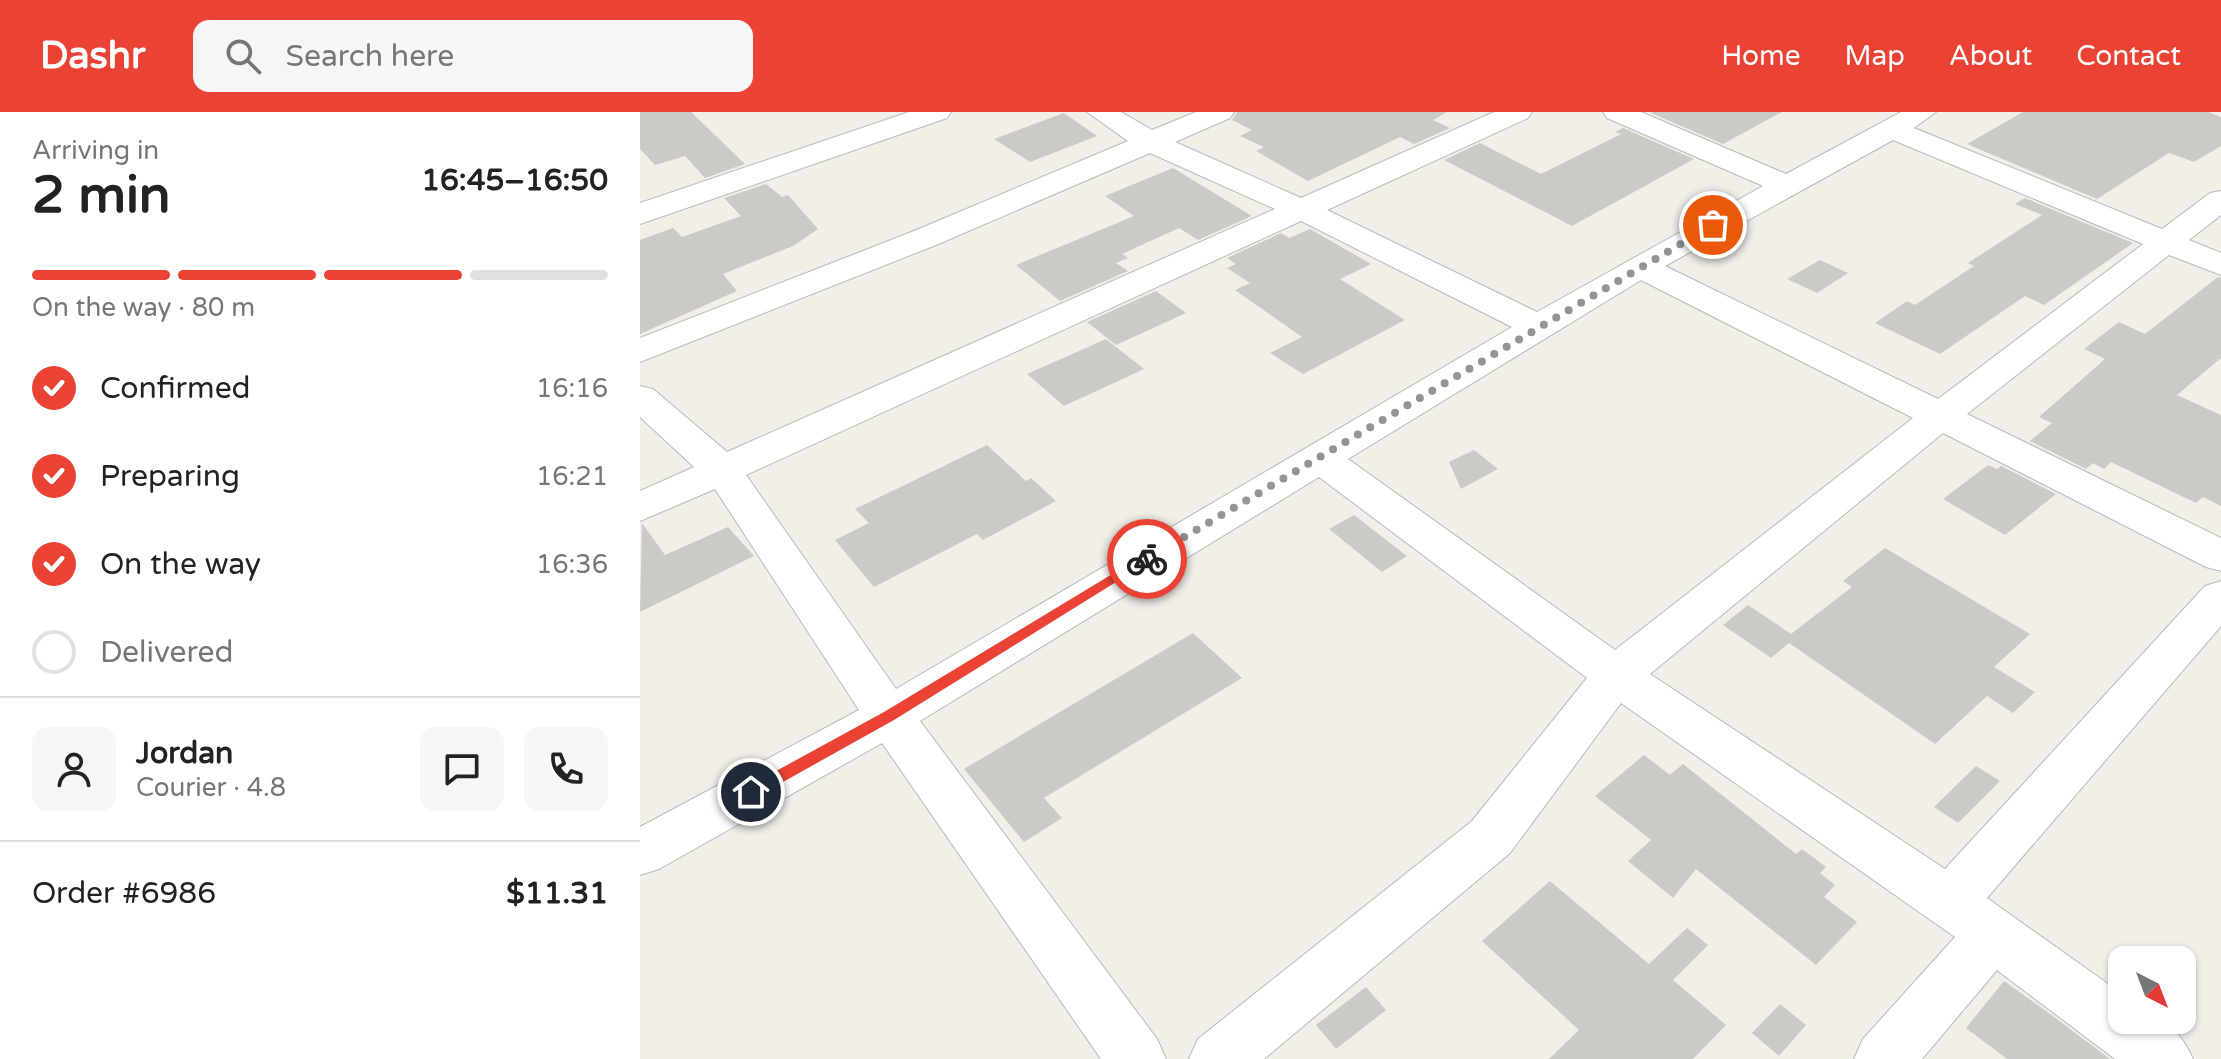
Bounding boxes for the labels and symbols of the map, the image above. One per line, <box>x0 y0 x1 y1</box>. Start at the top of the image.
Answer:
pin <box>1679 191 1747 259</box>
courier <box>1107 519 1187 599</box>
pin <box>717 758 785 826</box>
north arrow <box>2108 946 2196 1034</box>

